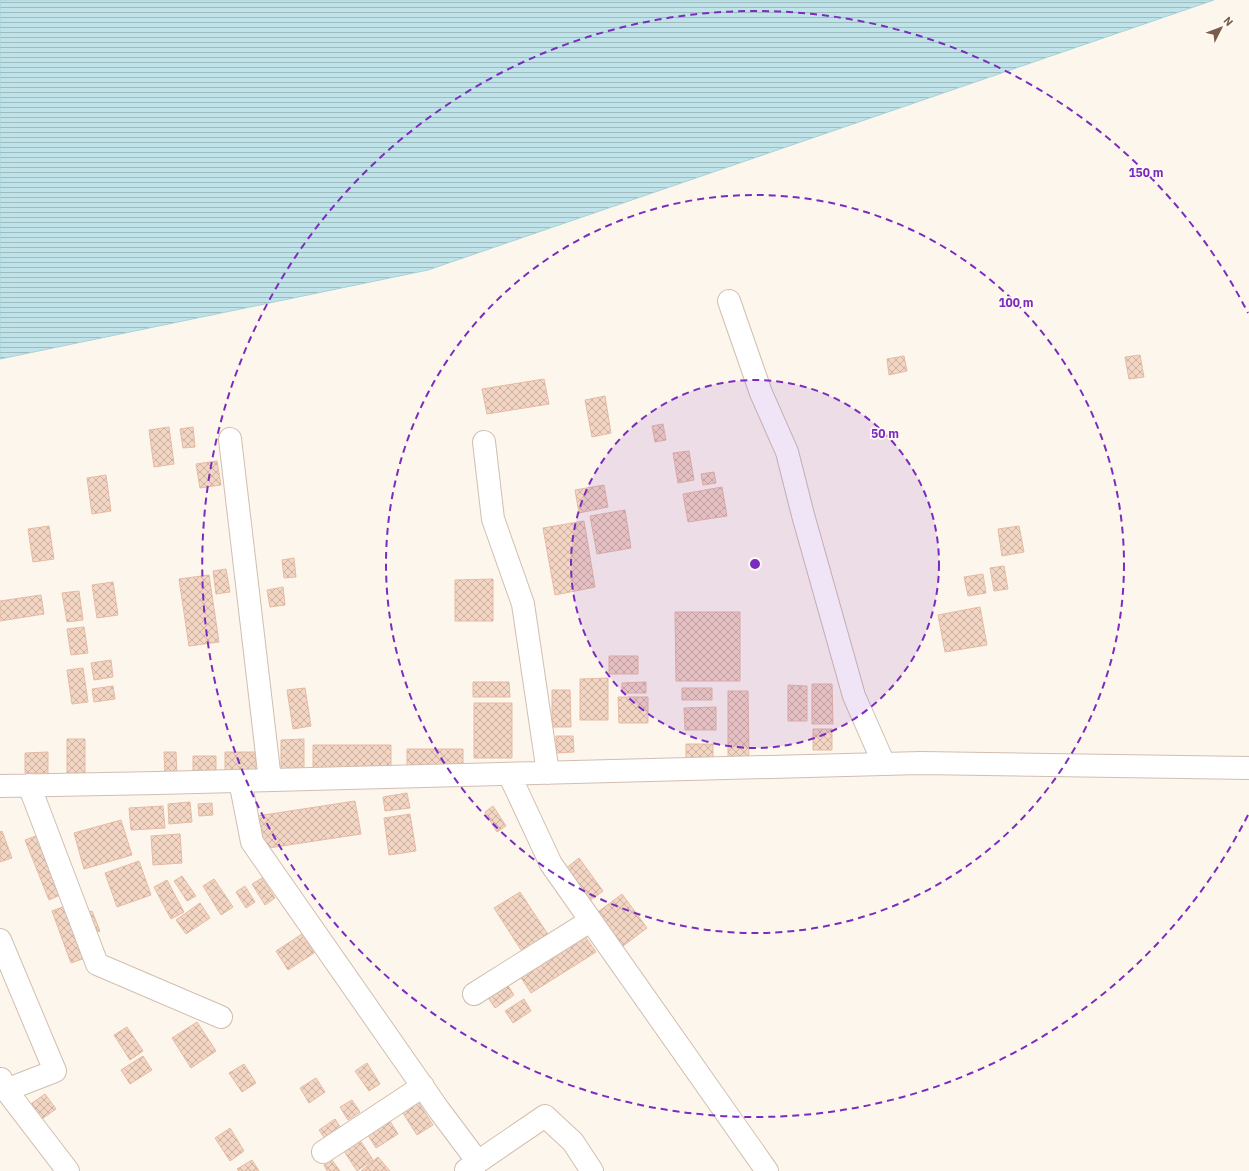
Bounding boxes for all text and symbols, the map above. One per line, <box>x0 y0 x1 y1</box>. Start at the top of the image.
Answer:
north arrow <box>1201 8 1241 48</box>
text: N <box>1221 14 1236 29</box>
text: 150 m <box>1128 165 1164 180</box>
text: 100 m <box>998 295 1034 310</box>
text: 50 m <box>871 426 899 441</box>
centre of rings <box>748 557 762 571</box>

